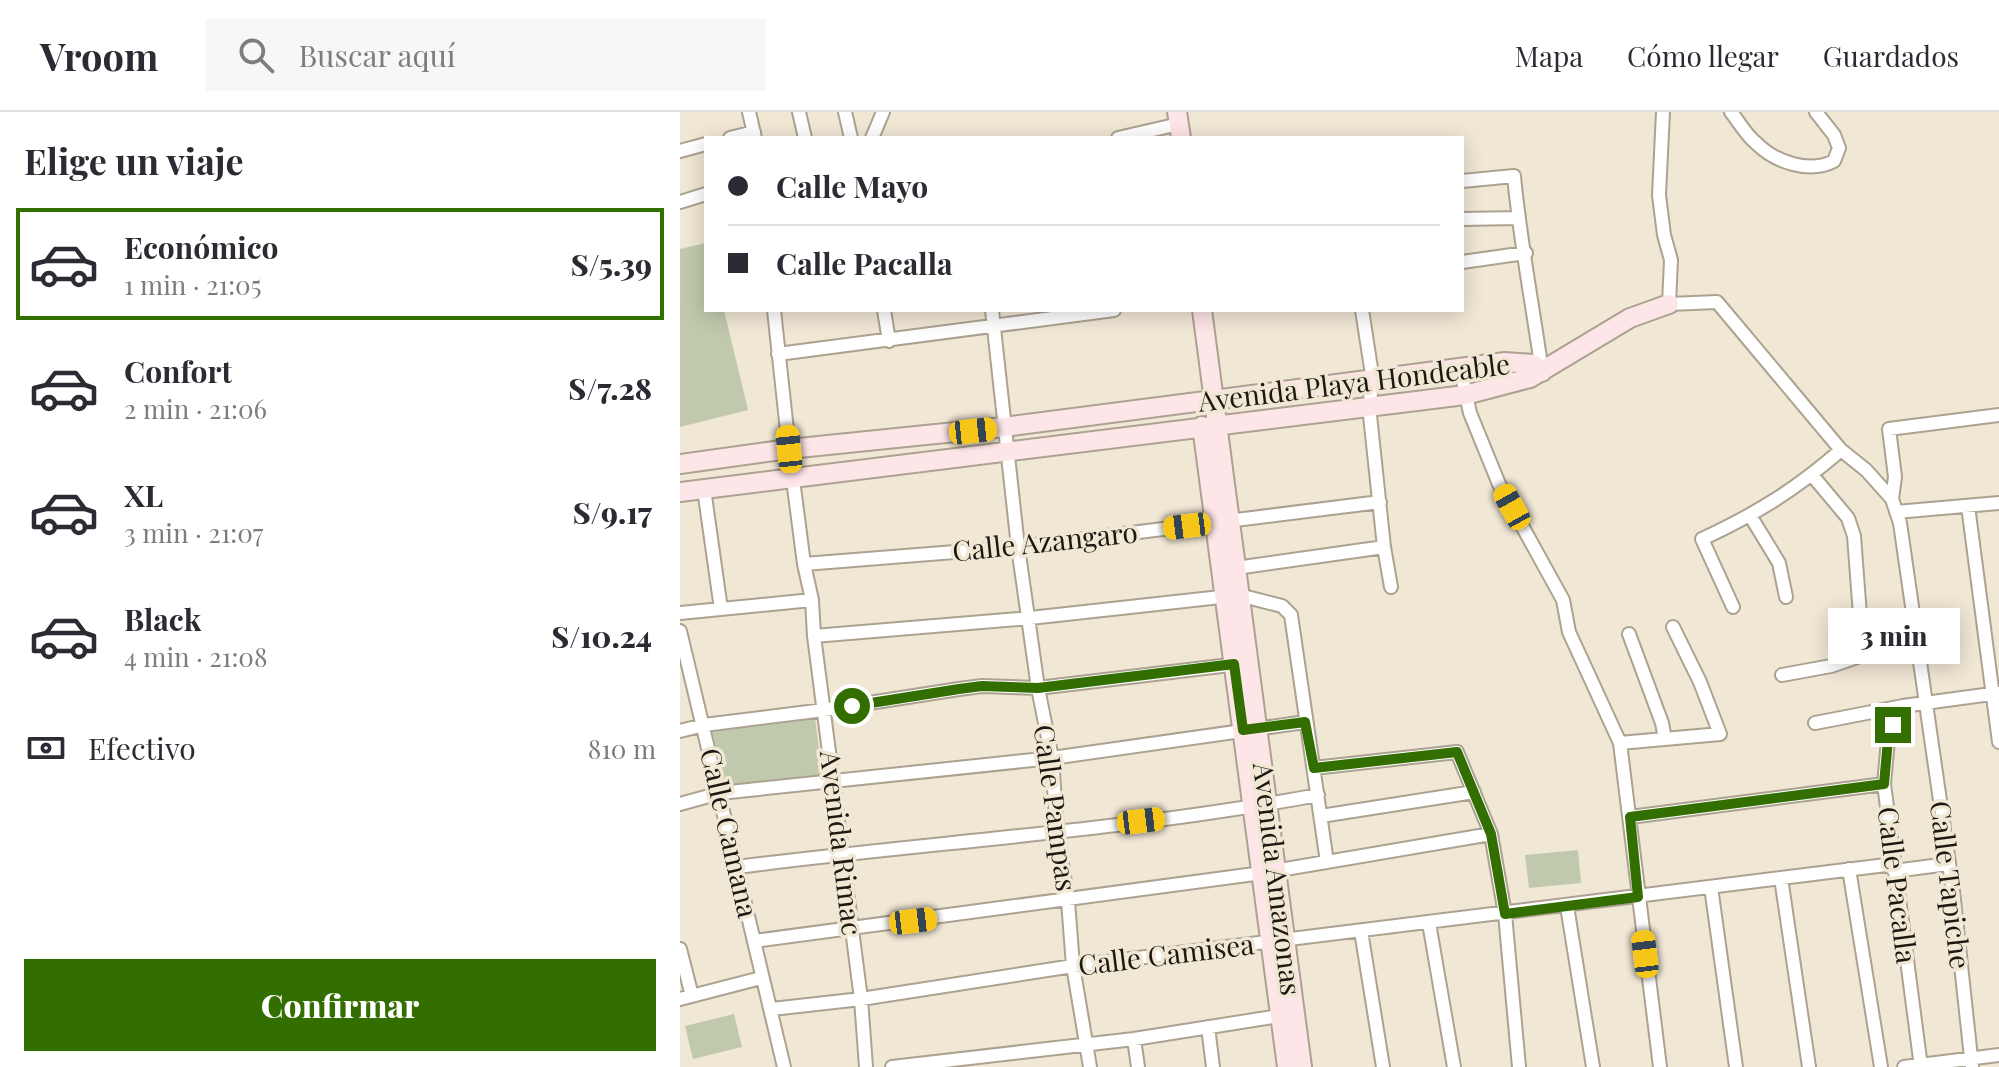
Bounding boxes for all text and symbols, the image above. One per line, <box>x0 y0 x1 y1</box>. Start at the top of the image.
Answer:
search box <box>206 19 766 91</box>
text: Vroom <box>40 30 158 81</box>
icon: search <box>234 33 278 77</box>
text: Buscar aquí <box>298 35 456 75</box>
text: Mapa <box>1515 37 1583 74</box>
text: Cómo llegar <box>1627 37 1779 74</box>
text: Guardados <box>1823 37 1959 74</box>
text: Elige un viaje <box>24 136 244 184</box>
text: Calle Mayo <box>776 166 928 206</box>
text: Económico <box>124 227 279 267</box>
icon: car <box>28 228 100 300</box>
text: Calle Pacalla <box>776 243 953 283</box>
text: S/5.39 <box>571 244 652 284</box>
text: 1 min · 21:05 <box>124 267 262 302</box>
street label: Avenida Playa Hondeable <box>1195 344 1512 419</box>
text: Confort <box>124 351 232 391</box>
icon: car <box>28 352 100 424</box>
text: S/7.28 <box>568 368 652 408</box>
text: 2 min · 21:06 <box>124 391 267 426</box>
car <box>948 417 998 445</box>
car <box>775 424 803 474</box>
text: XL <box>124 475 163 515</box>
icon: car <box>28 476 100 548</box>
car <box>1490 480 1534 534</box>
text: S/9.17 <box>573 492 652 532</box>
car <box>1162 511 1212 541</box>
street label: Calle Azangaro <box>950 512 1139 569</box>
text: 3 min · 21:07 <box>124 515 263 550</box>
text: Black <box>124 599 201 639</box>
icon: car <box>28 600 100 672</box>
callout: 3 min <box>1827 609 1959 665</box>
text: S/10.24 <box>551 616 652 656</box>
text: 3 min <box>1861 618 1927 653</box>
text: 4 min · 21:08 <box>124 639 267 674</box>
route start <box>834 688 870 724</box>
route end <box>1875 707 1911 743</box>
street label: Calle Pampas <box>1026 722 1086 893</box>
icon: cash <box>24 726 68 770</box>
text: Efectivo <box>88 728 196 768</box>
text: 810 m <box>588 731 656 766</box>
street label: Calle Camana <box>693 744 768 921</box>
street label: Avenida Rimac <box>813 747 872 937</box>
street label: Avenida Amazonas <box>1246 759 1311 997</box>
street label: Calle Tapiche <box>1923 799 1980 971</box>
street label: Calle Pacalla <box>1871 804 1926 965</box>
car <box>1116 806 1166 836</box>
car <box>888 906 938 936</box>
street label: Calle Camisea <box>1076 924 1256 983</box>
car <box>1630 929 1660 979</box>
button: Confirmar <box>24 959 656 1051</box>

